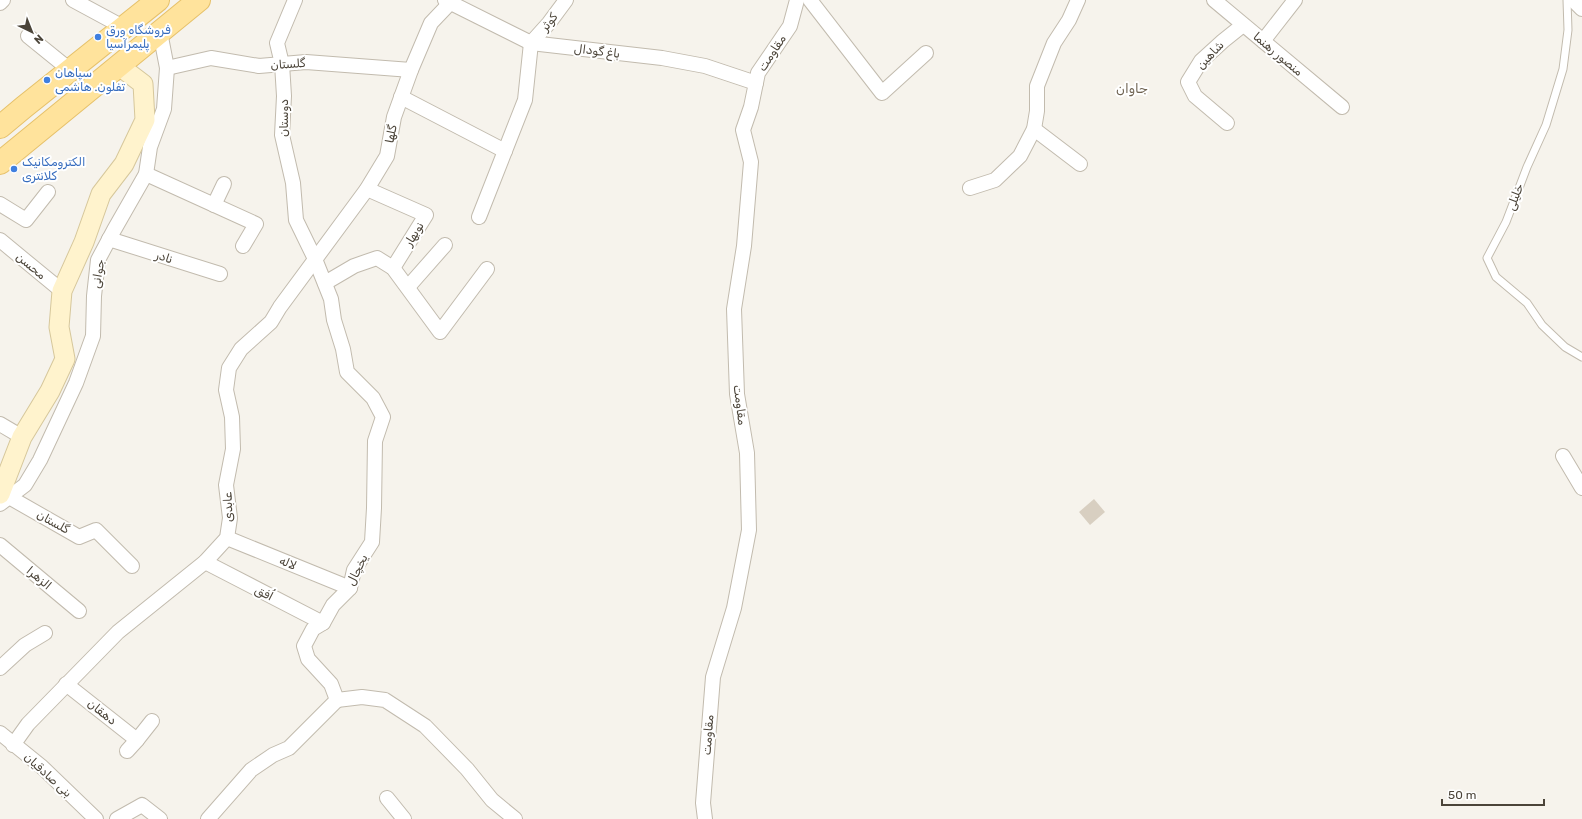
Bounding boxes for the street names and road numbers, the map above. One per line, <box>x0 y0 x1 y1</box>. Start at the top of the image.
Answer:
street label: کوثر <box>537 10 562 35</box>
street label: منصور رهنما <box>1250 29 1306 80</box>
street label: مقاومت <box>755 32 790 74</box>
street label: شاهین <box>1193 38 1227 72</box>
street label: باغ گودال <box>573 41 621 63</box>
street label: گلستان <box>270 56 307 72</box>
street label: دوستان <box>277 99 292 137</box>
street label: گلها <box>382 123 400 144</box>
street label: خلیلی <box>1504 182 1527 213</box>
street label: نوبهار <box>401 219 428 250</box>
street label: نادر <box>152 247 174 267</box>
street label: محسن <box>13 250 49 283</box>
street label: جوانی <box>89 258 108 290</box>
street label: مقاومت <box>730 384 749 426</box>
street label: عابدی <box>220 491 236 522</box>
street label: گلستان <box>34 507 72 537</box>
street label: یخچال <box>343 552 371 588</box>
street label: لاله <box>277 553 299 573</box>
street label: الزهرا <box>23 564 54 593</box>
street label: اُفق <box>252 581 276 604</box>
street label: دهقان <box>85 696 120 728</box>
street label: مقاومت <box>700 714 717 756</box>
street label: بنی صادقیان <box>20 750 75 801</box>

